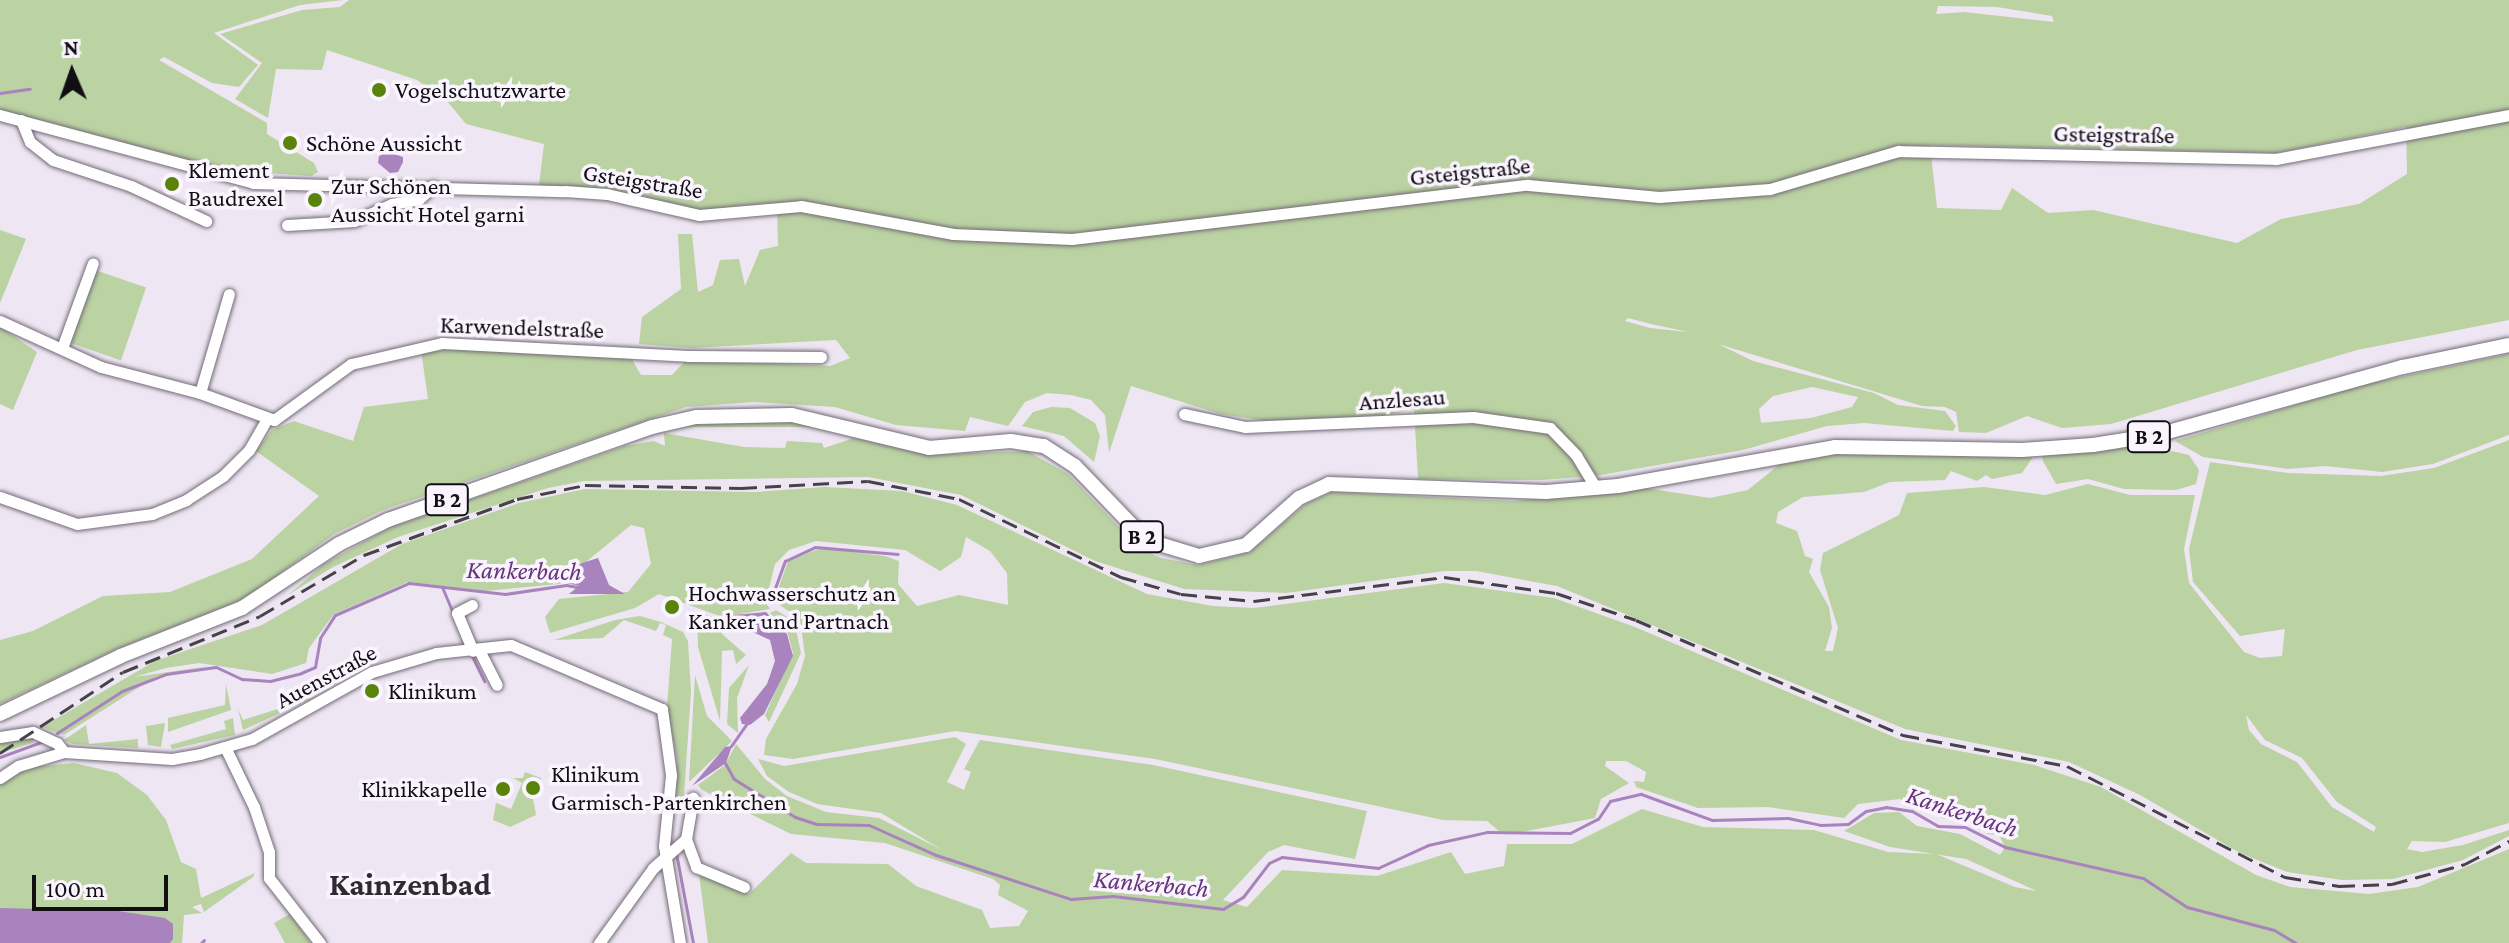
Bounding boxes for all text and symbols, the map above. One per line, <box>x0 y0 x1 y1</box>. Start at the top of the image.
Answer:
north arrow <box>32 32 112 112</box>
text: N <box>63 35 79 60</box>
place label: Vogelschutzwarte <box>395 76 566 104</box>
marker: Vogelschutzwarte <box>370 81 388 99</box>
street label: Gsteigstraße <box>2053 119 2175 149</box>
place label: Schöne Aussicht <box>306 129 462 157</box>
marker: Schöne Aussicht <box>281 134 299 152</box>
street label: Gsteigstraße <box>1408 150 1532 192</box>
place label: Klement Baudrexel <box>188 156 284 212</box>
street label: Gsteigstraße <box>581 157 705 205</box>
place label: Zur Schönen Aussicht Hotel garni <box>331 172 525 228</box>
marker: Klement Baudrexel <box>163 175 181 193</box>
marker: Zur Schönen Aussicht Hotel garni <box>306 191 324 209</box>
street label: Karwendelstraße <box>440 310 604 344</box>
street label: Anzlesau <box>1358 382 1446 416</box>
road number: B 2 <box>2125 419 2173 455</box>
road number: B 2 <box>423 482 471 518</box>
road number: B 2 <box>1118 519 1166 555</box>
water label: Kankerbach <box>466 554 582 588</box>
place label: Hochwasserschutz an Kanker und Partnach <box>688 579 896 635</box>
marker: Hochwasserschutz an Kanker und Partnach <box>663 598 681 616</box>
street label: Auenstraße <box>271 637 381 715</box>
place label: Klinikum <box>388 677 477 705</box>
marker: Klinikum <box>363 682 381 700</box>
place label: Klinikum Garmisch-Partenkirchen <box>551 760 787 816</box>
place label: Klinikkapelle <box>361 775 487 803</box>
marker: Klinikum Garmisch-Partenkirchen <box>522 777 544 799</box>
water label: Kankerbach <box>1902 779 2022 845</box>
marker: Klinikkapelle <box>494 780 512 798</box>
scale bar <box>36 859 172 909</box>
water label: Kankerbach <box>1092 863 1210 905</box>
district label: Kainzenbad <box>329 865 491 903</box>
text: 100 m <box>46 875 105 902</box>

